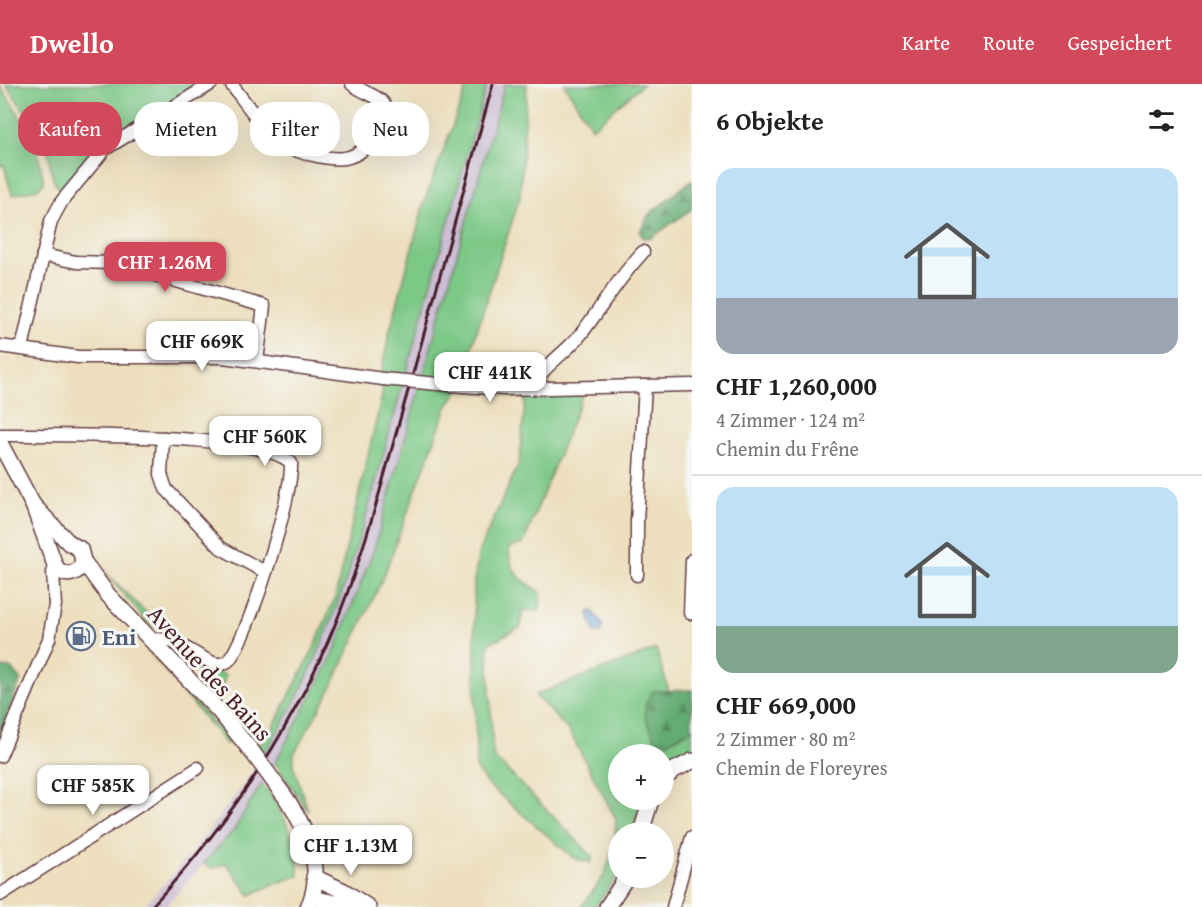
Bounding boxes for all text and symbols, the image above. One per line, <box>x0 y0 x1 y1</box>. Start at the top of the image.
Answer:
text: Dwello <box>30 22 114 63</box>
text: Karte <box>902 27 950 58</box>
text: Route <box>983 27 1035 58</box>
text: Gespeichert <box>1068 27 1172 58</box>
text: 6 Objekte <box>716 101 824 140</box>
chip: Kaufen <box>18 102 122 156</box>
chip: Mieten <box>134 102 238 156</box>
chip: Filter <box>250 102 340 156</box>
chip: Neu <box>352 102 429 156</box>
icon: filters <box>1145 104 1178 137</box>
icon: home <box>893 207 1001 315</box>
pin: CHF 1.26M <box>96 242 234 293</box>
text: CHF 1.26M <box>118 247 212 276</box>
pin: CHF 669K <box>140 321 264 372</box>
text: CHF 669K <box>160 326 244 355</box>
pin: CHF 441K <box>428 352 552 403</box>
text: CHF 441K <box>448 357 532 386</box>
text: CHF 1,260,000 <box>716 366 877 405</box>
text: 4 Zimmer · 124 m² <box>716 405 865 434</box>
pin: CHF 560K <box>203 416 327 467</box>
text: CHF 560K <box>223 421 307 450</box>
text: Chemin du Frêne <box>716 434 859 463</box>
icon: home <box>893 526 1001 634</box>
street label: Avenue des Bains <box>139 597 281 749</box>
place label: Eni <box>102 619 136 654</box>
fuel station icon: Eni <box>65 620 97 652</box>
text: CHF 669,000 <box>716 685 856 724</box>
text: 2 Zimmer · 80 m² <box>716 724 855 753</box>
map controls <box>608 744 674 888</box>
button: + <box>608 744 674 810</box>
text: Chemin de Floreyres <box>716 753 888 782</box>
pin: CHF 585K <box>31 765 155 816</box>
text: CHF 585K <box>51 770 135 799</box>
button: − <box>608 822 674 888</box>
pin: CHF 1.13M <box>282 825 420 876</box>
text: CHF 1.13M <box>304 830 398 859</box>

